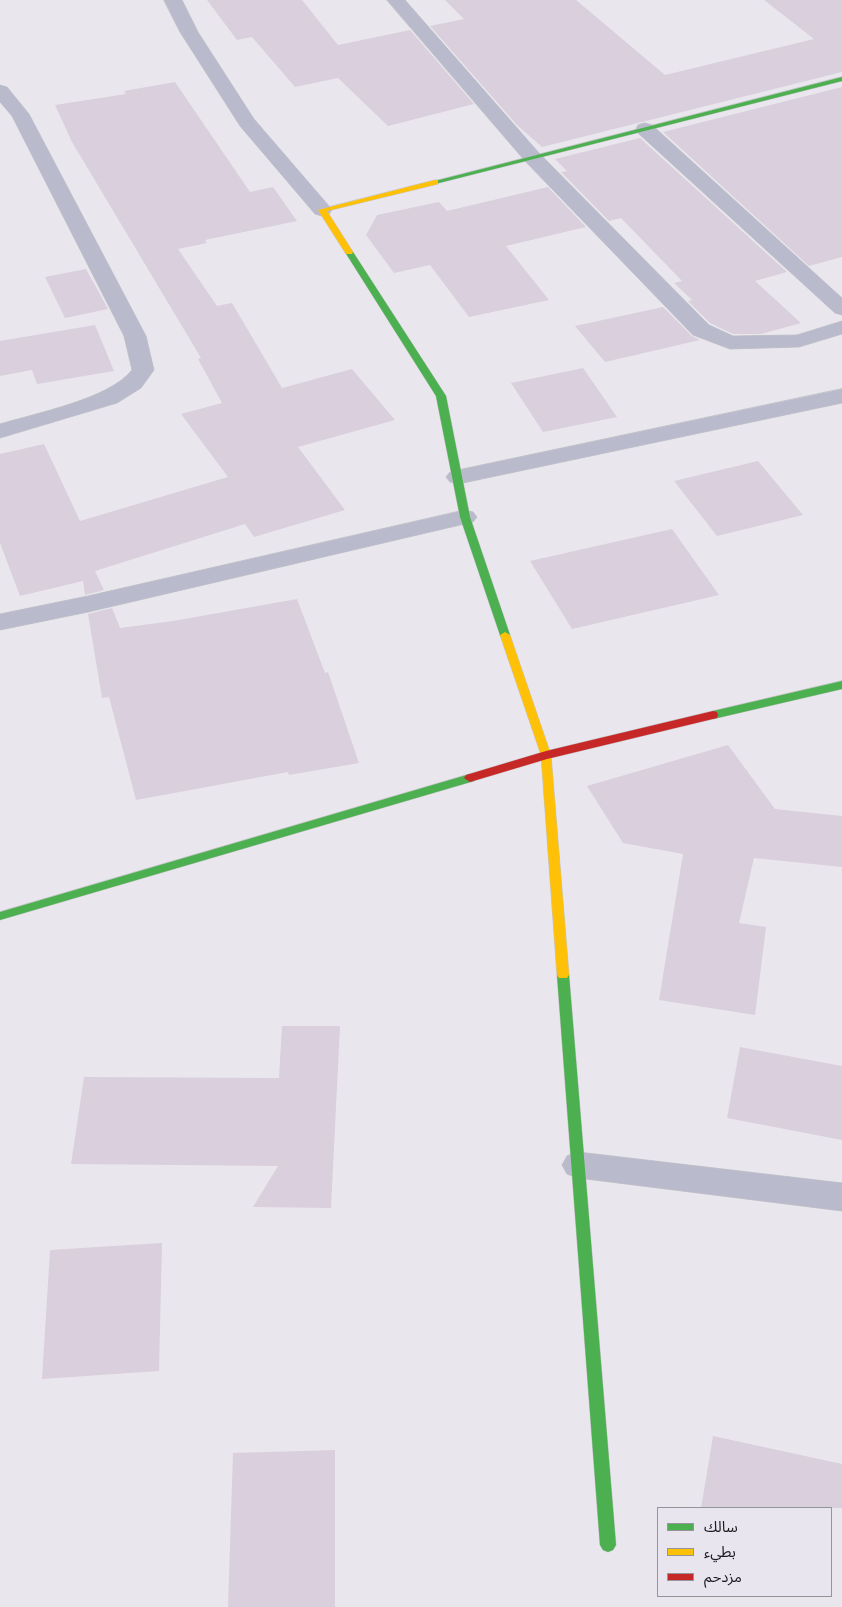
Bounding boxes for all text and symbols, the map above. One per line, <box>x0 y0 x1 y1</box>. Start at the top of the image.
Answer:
legend <box>657 1507 832 1597</box>
text: سالك <box>704 1518 738 1536</box>
text: بطيء <box>704 1543 736 1561</box>
text: مزدحم <box>704 1568 742 1586</box>

